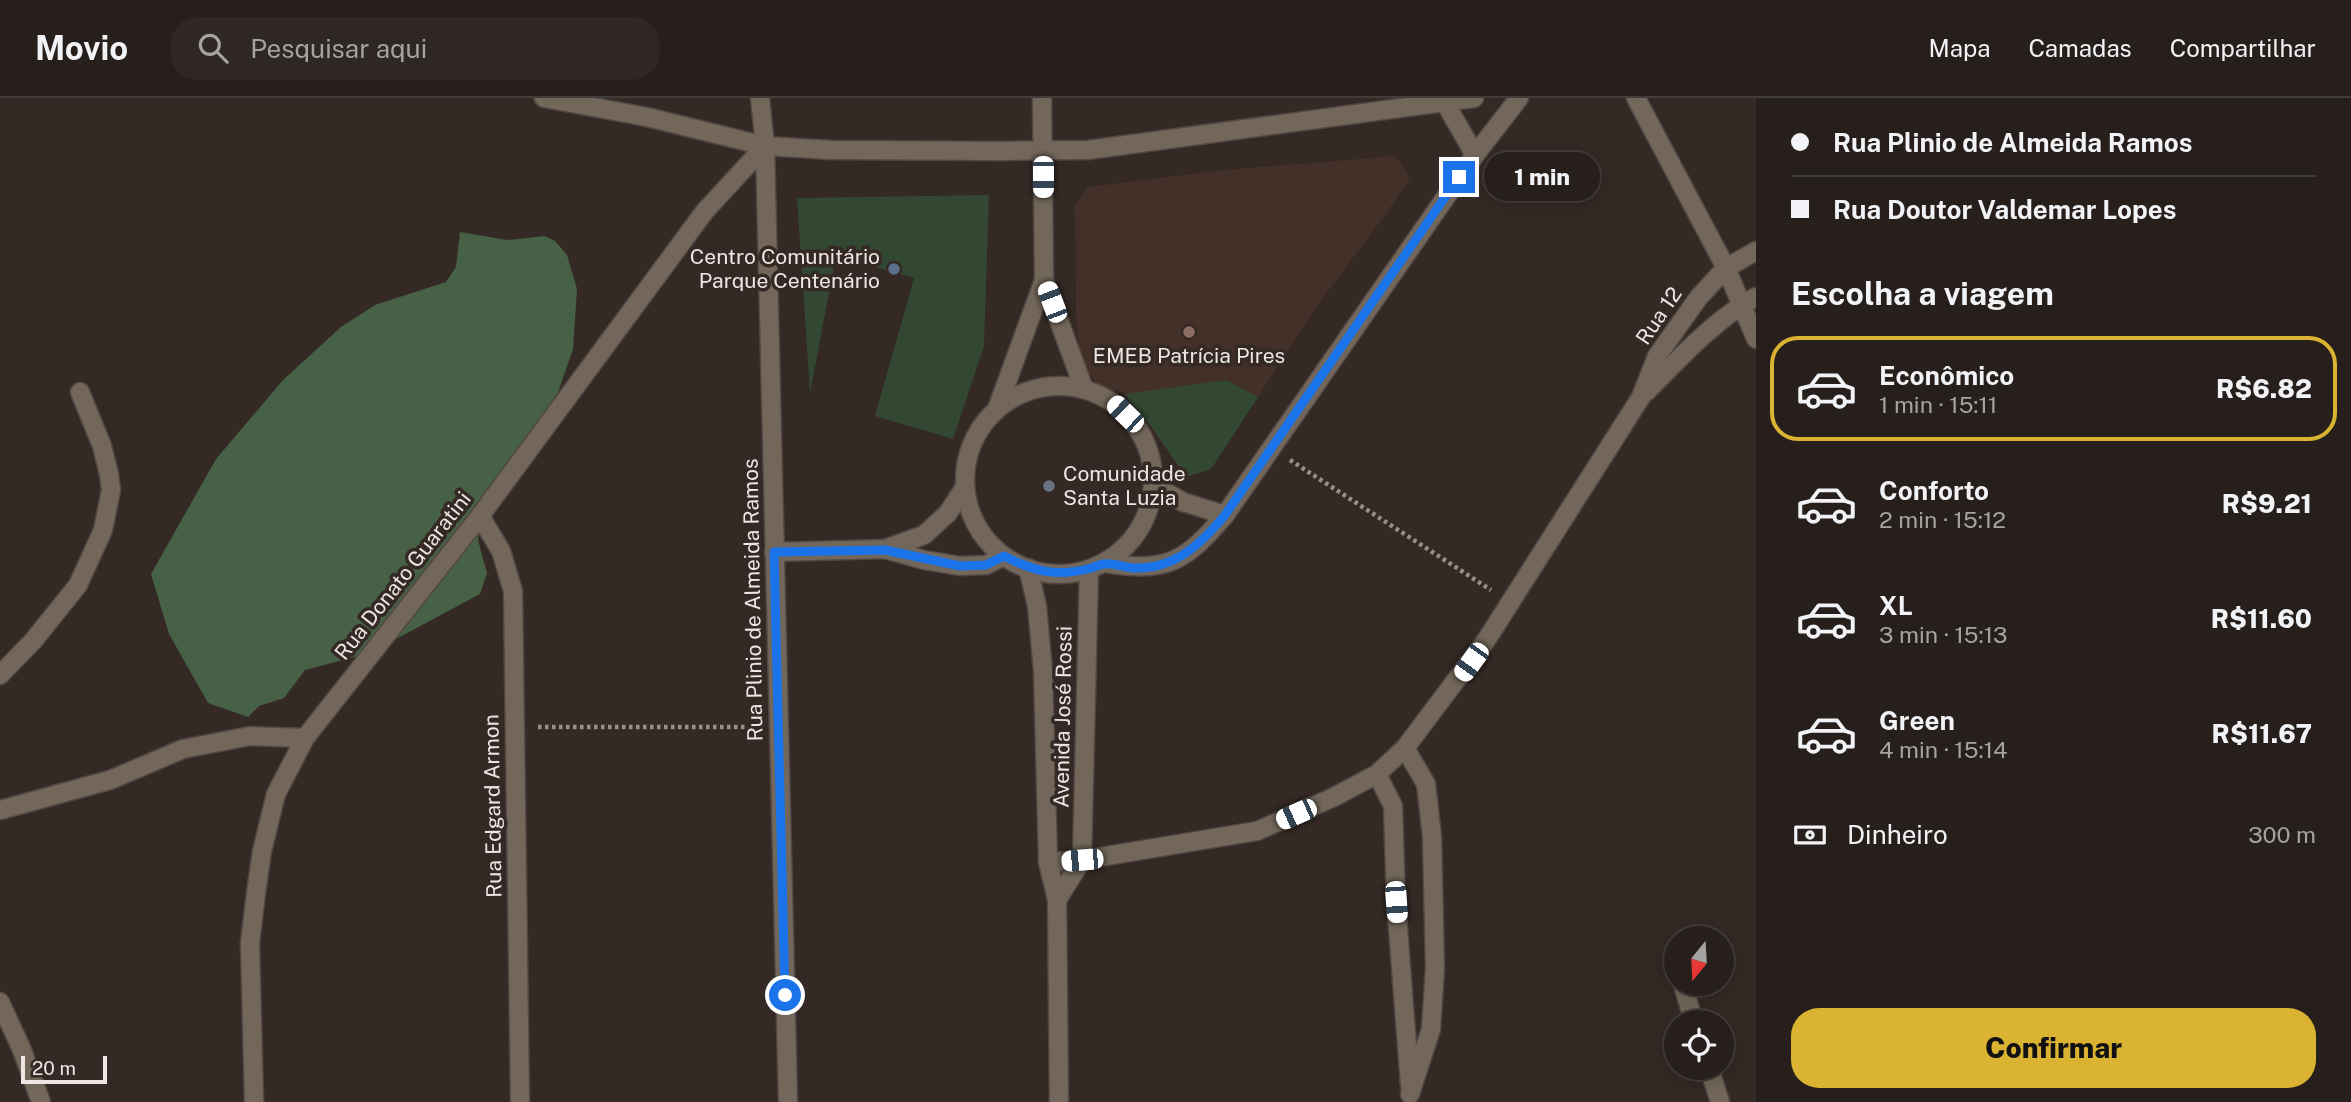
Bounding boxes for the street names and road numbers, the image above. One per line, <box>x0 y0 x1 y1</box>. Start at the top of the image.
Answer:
street label: Rua 12 <box>1630 282 1687 349</box>
street label: Rua Plinio de Almeida Ramos <box>738 458 767 742</box>
street label: Rua Donato Guaratini <box>329 487 476 665</box>
street label: Avenida José Rossi <box>1048 626 1077 808</box>
street label: Rua Edgard Armon <box>478 714 507 898</box>

